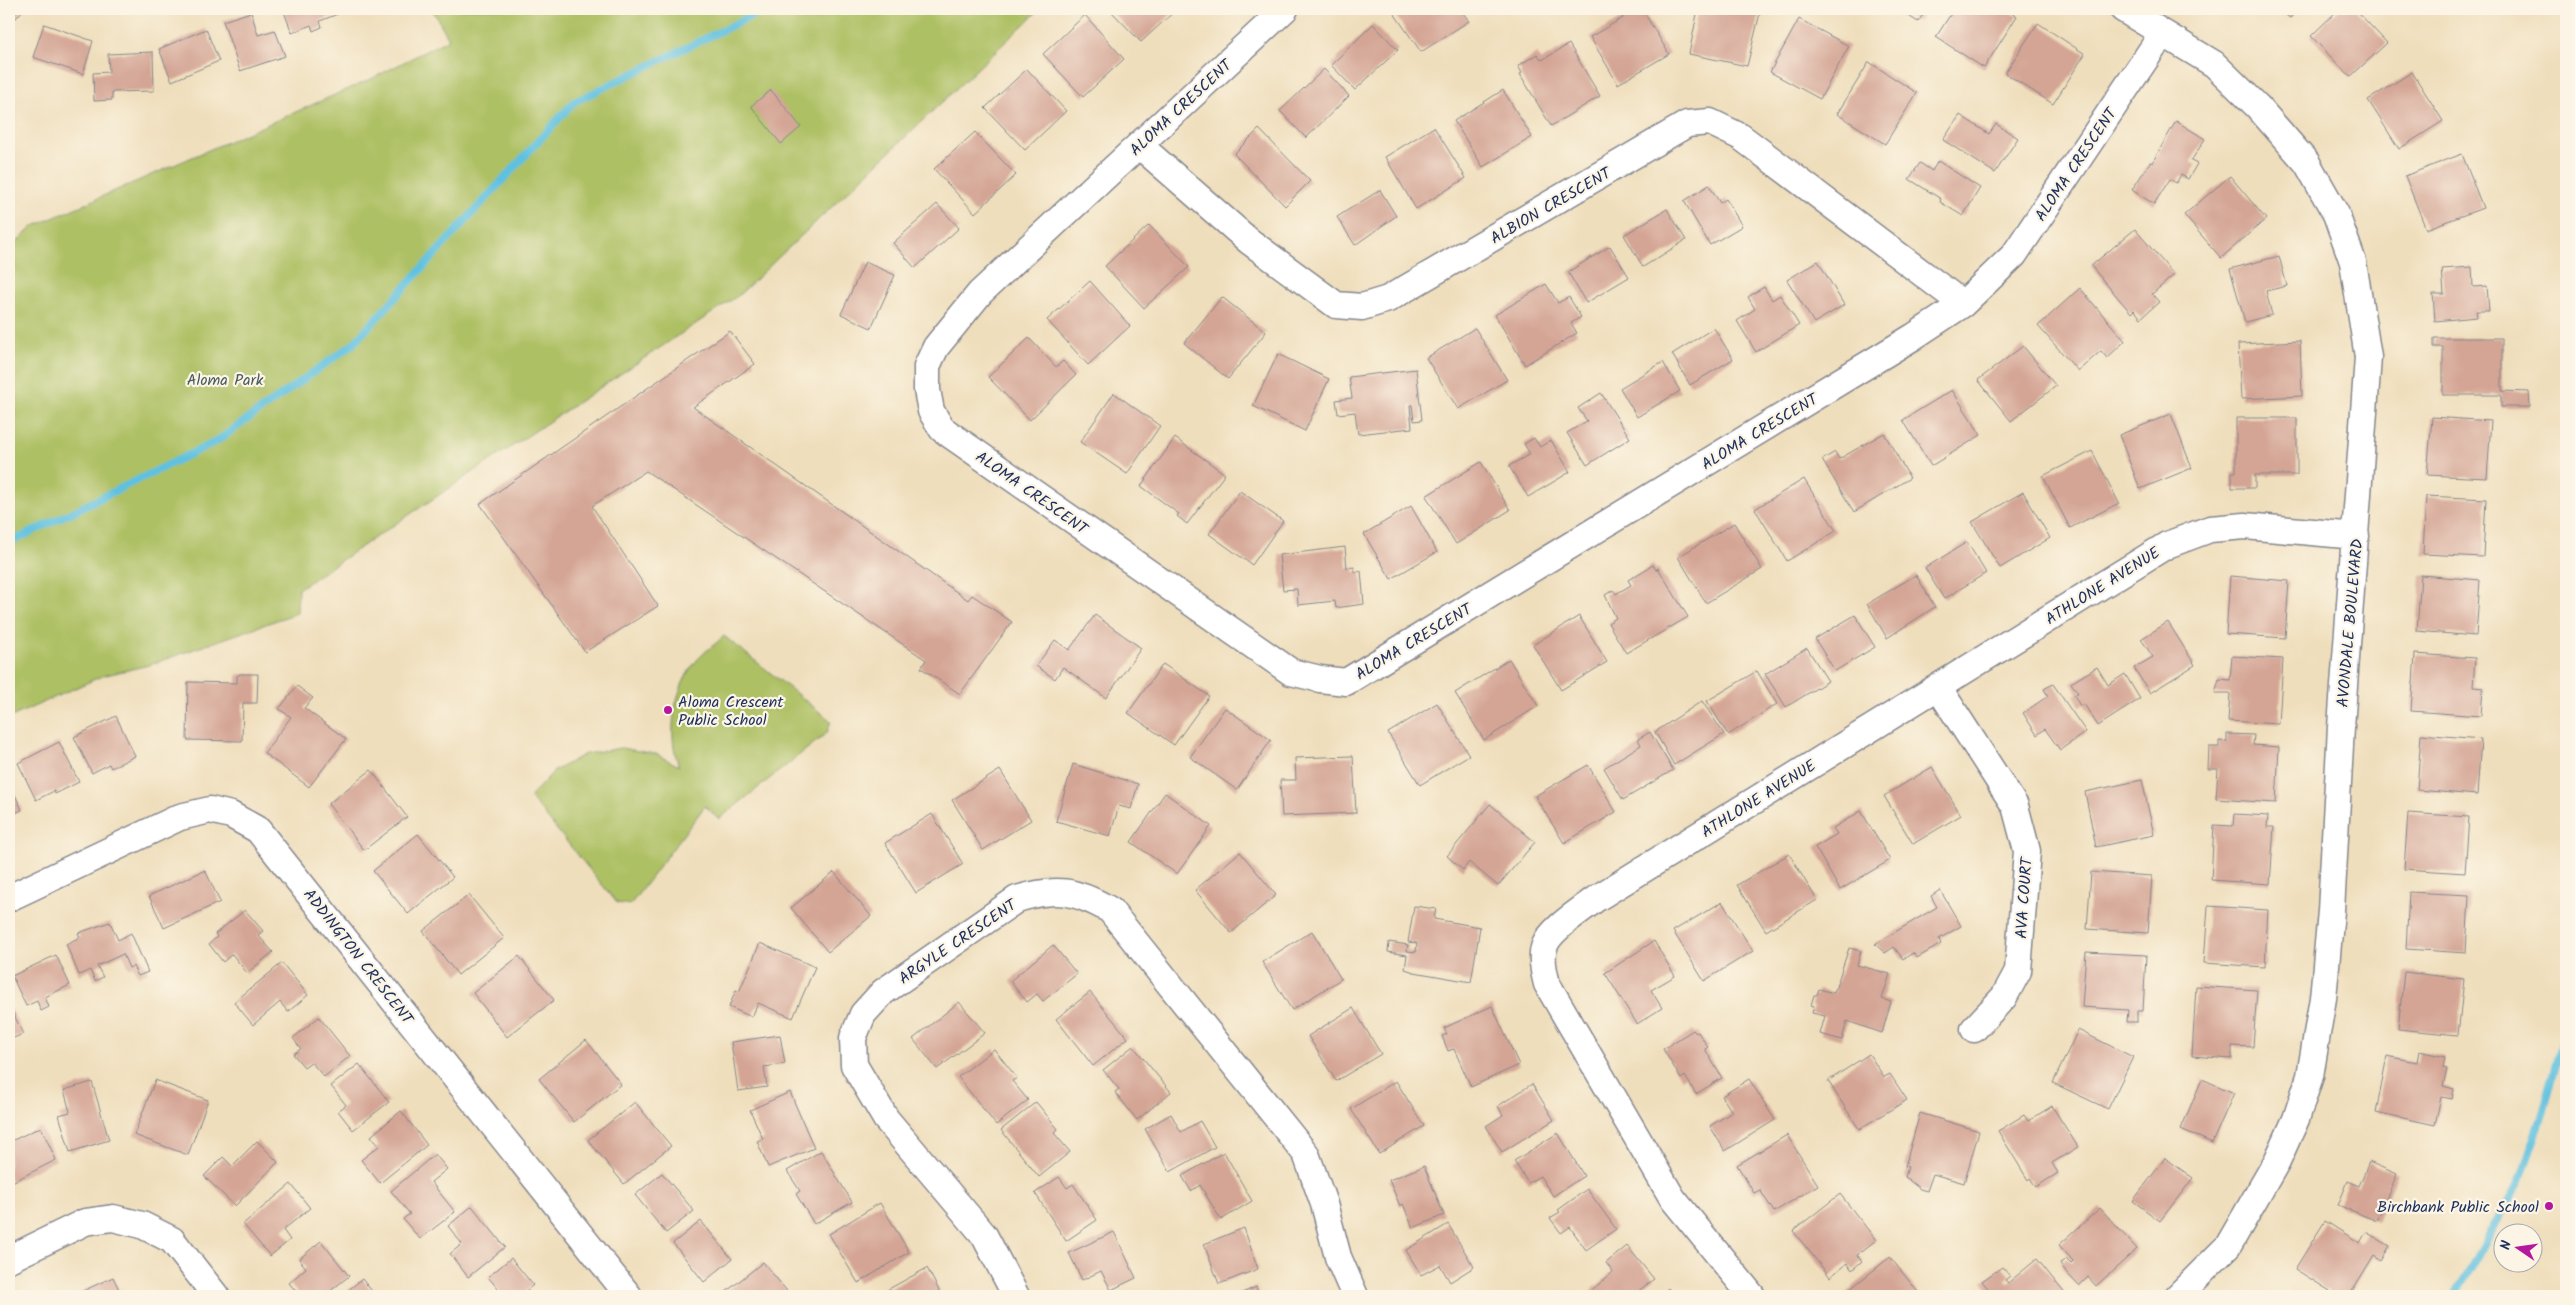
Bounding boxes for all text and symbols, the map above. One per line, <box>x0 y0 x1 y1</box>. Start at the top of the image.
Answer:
street label: ALOMA CRESCENT <box>1124 53 1239 162</box>
street label: ALOMA CRESCENT <box>2029 102 2124 227</box>
street label: ALBION CRESCENT <box>1486 161 1617 251</box>
park label: Aloma Park <box>187 368 264 393</box>
street label: ALOMA CRESCENT <box>1697 387 1824 477</box>
street label: ALOMA CRESCENT <box>970 445 1094 542</box>
street label: AVONDALE BOULEVARD <box>2331 538 2370 708</box>
street label: ATHLONE AVENUE <box>2040 540 2166 632</box>
street label: ALOMA CRESCENT <box>1351 597 1478 687</box>
place label: Aloma Crescent Public School <box>678 690 784 733</box>
marker: Aloma Crescent Public School <box>662 704 674 716</box>
street label: ATHLONE AVENUE <box>1696 753 1822 845</box>
street label: AVA COURT <box>2009 855 2040 940</box>
street label: ADDINGTON CRESCENT <box>297 884 420 1031</box>
street label: ARGYLE CRESCENT <box>894 893 1023 991</box>
place label: Birchbank Public School <box>2377 1195 2539 1220</box>
marker: Birchbank Public School <box>2543 1200 2555 1212</box>
north arrow <box>2492 1222 2542 1272</box>
text: N <box>2495 1238 2518 1252</box>

